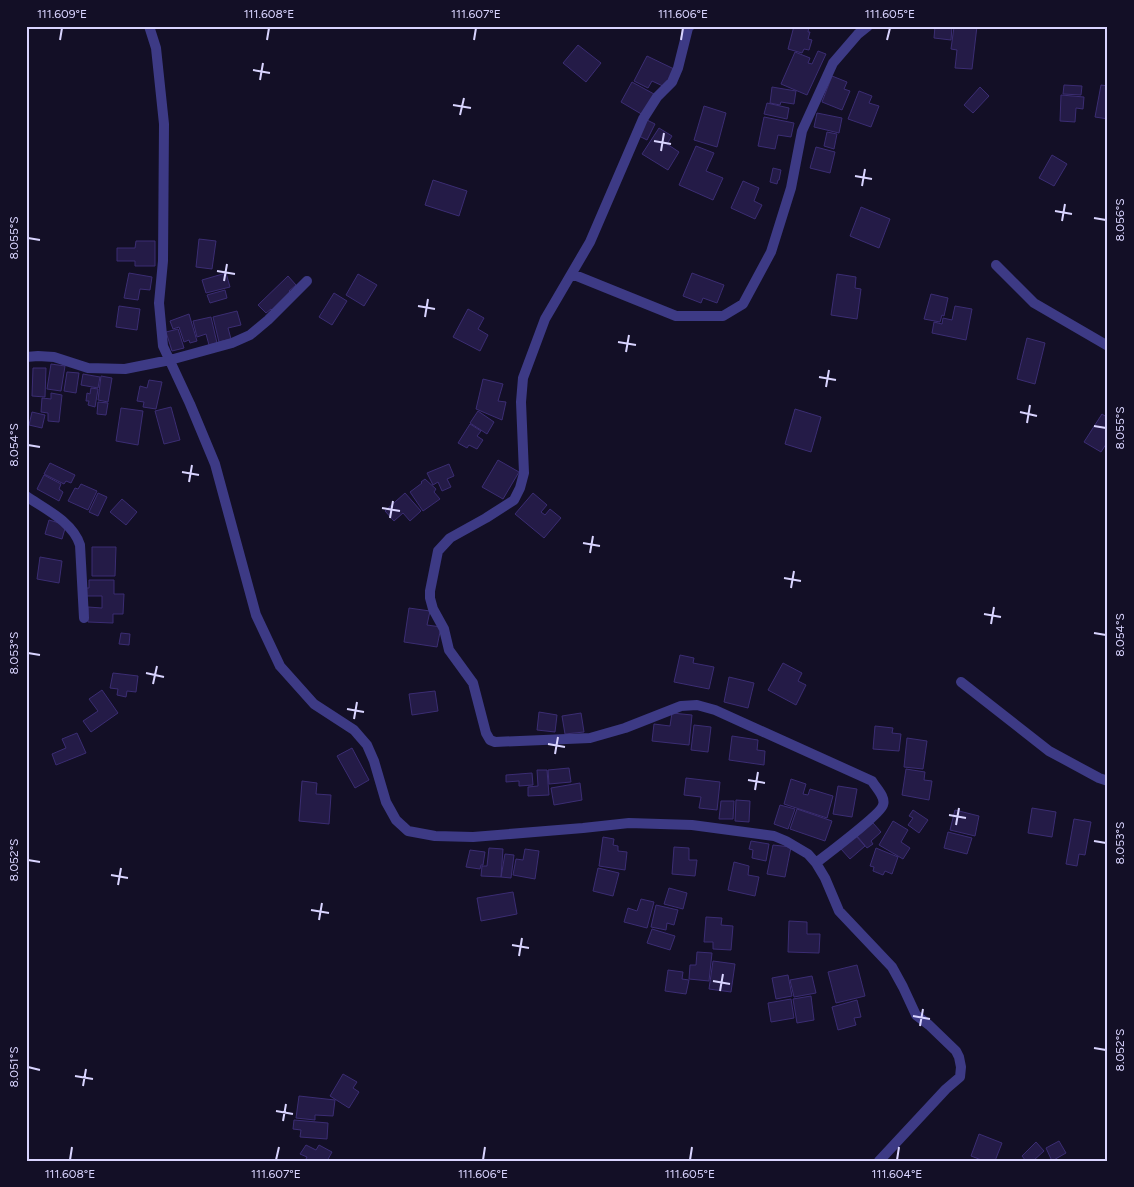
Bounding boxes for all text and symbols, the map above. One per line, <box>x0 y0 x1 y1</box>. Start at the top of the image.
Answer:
text: 111.609°E <box>37 7 87 21</box>
text: 111.608°E <box>244 7 294 21</box>
text: 111.607°E <box>451 7 501 21</box>
text: 111.606°E <box>658 7 708 21</box>
text: 111.605°E <box>865 7 915 21</box>
text: 8.056°S <box>1113 198 1127 242</box>
text: 8.055°S <box>7 216 21 260</box>
text: 8.055°S <box>1113 406 1127 450</box>
text: 8.054°S <box>7 423 21 467</box>
text: 8.054°S <box>1113 613 1127 657</box>
text: 8.053°S <box>7 632 21 674</box>
text: 8.053°S <box>1113 822 1127 864</box>
text: 8.052°S <box>7 839 21 881</box>
text: 8.052°S <box>1113 1029 1127 1071</box>
text: 8.051°S <box>7 1046 21 1088</box>
text: 111.608°E <box>45 1167 95 1181</box>
text: 111.607°E <box>251 1167 301 1181</box>
text: 111.606°E <box>458 1167 508 1181</box>
text: 111.605°E <box>665 1167 715 1181</box>
text: 111.604°E <box>872 1167 922 1181</box>

